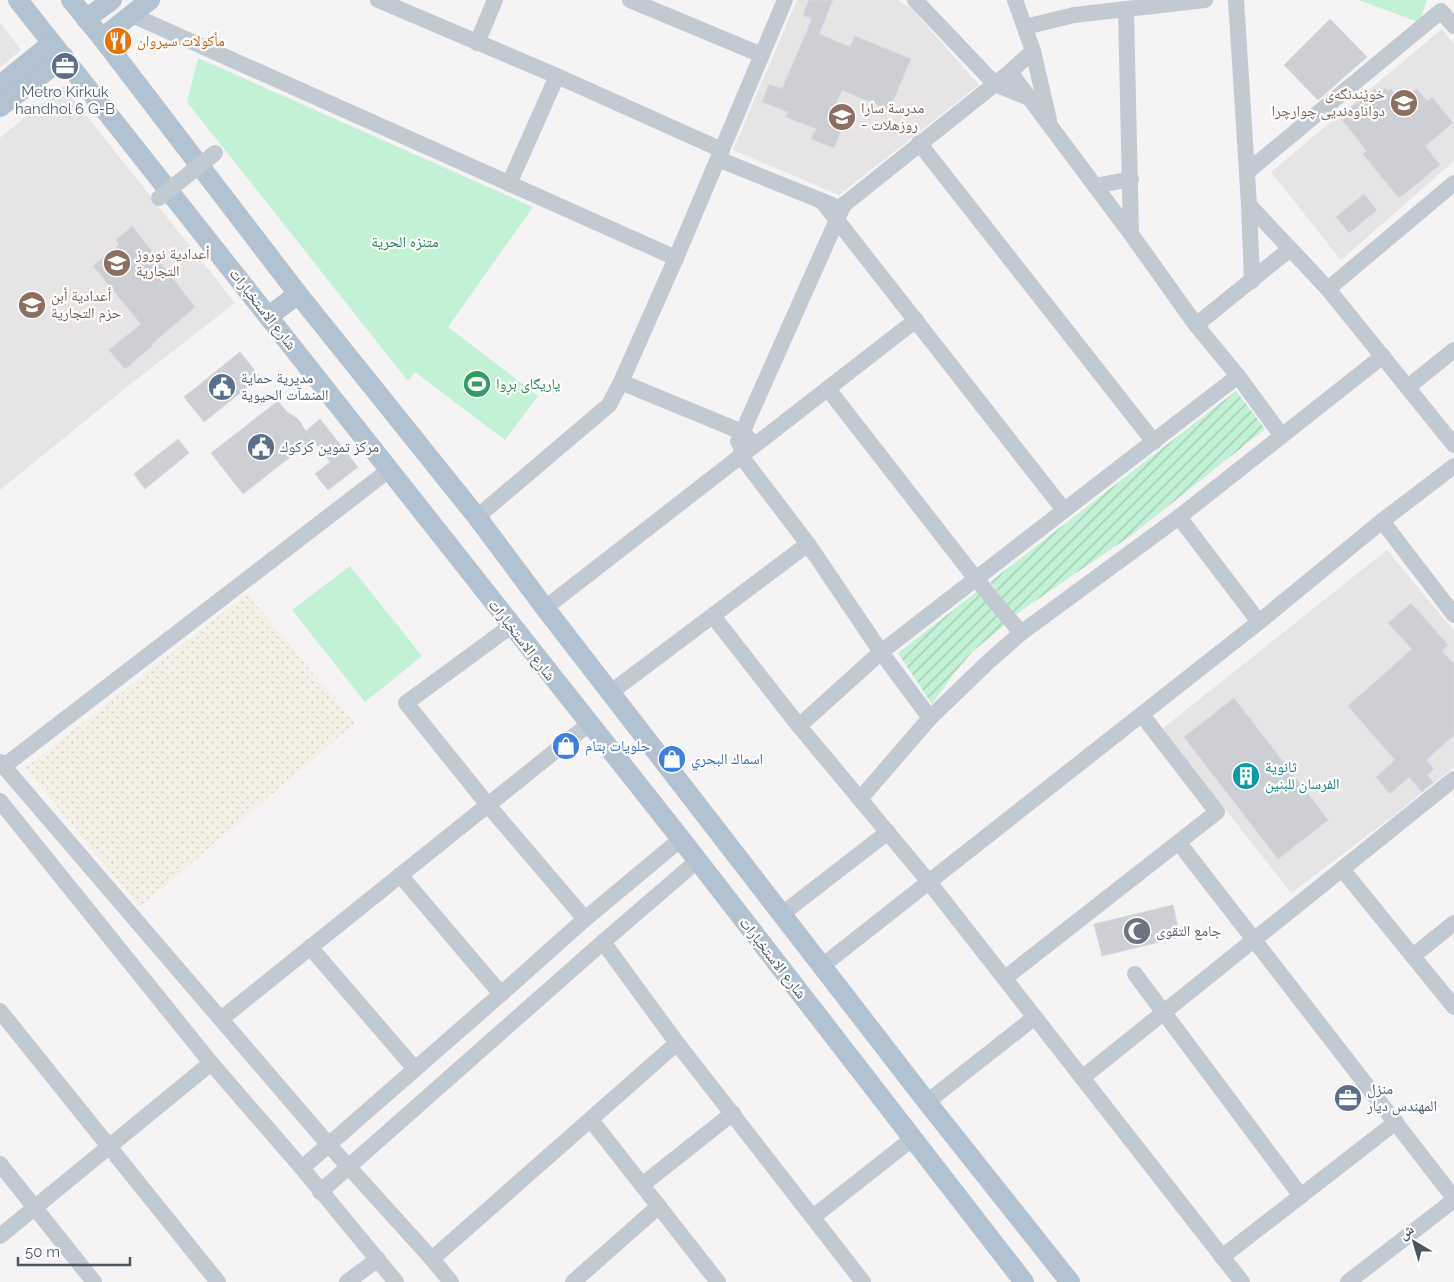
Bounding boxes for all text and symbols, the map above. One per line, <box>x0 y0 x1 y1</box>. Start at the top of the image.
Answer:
restaurant icon: مأكولات سيروان <box>103 26 133 56</box>
place label: مأكولات سيروان <box>137 32 225 51</box>
office icon: Metro Kirkuk handhol 6 G-B <box>50 51 80 81</box>
place label: Metro Kirkuk handhol 6 G-B <box>15 83 115 118</box>
place label: خوێندنگەی دواناوەندیی چوارچرا <box>1272 85 1385 121</box>
school or university icon: خوێندنگەی دواناوەندیی چوارچرا <box>1389 88 1419 118</box>
place label: مدرسة سارا - روزهلات <box>861 99 924 134</box>
school or university icon: مدرسة سارا - روزهلات <box>827 102 857 132</box>
park label: متنزه الحرية <box>371 233 439 251</box>
place label: أعدادية نوروز التجارية <box>135 245 210 280</box>
school or university icon: أعدادية نوروز التجارية <box>102 248 132 278</box>
street label: شارع الاستخبارات <box>225 265 300 354</box>
place label: أعدادية أبن حزم التجارية <box>51 287 122 323</box>
school or university icon: أعدادية أبن حزم التجارية <box>17 290 47 320</box>
place label: مديرية حماية المنشآت الحيوية <box>241 369 329 404</box>
sports icon: یاریگای بڕوا <box>462 369 492 399</box>
public building icon: مديرية حماية المنشآت الحيوية <box>207 372 237 402</box>
place label: یاریگای بڕوا <box>496 375 561 396</box>
public building icon: مركز تموين كركوك <box>246 432 276 462</box>
place label: مركز تموين كركوك <box>280 438 379 457</box>
street label: شارع الاستخبارات <box>484 596 559 685</box>
shop icon: حلويات بتام <box>551 731 581 761</box>
place label: حلويات بتام <box>585 737 651 756</box>
shop icon: اسماك البحري <box>657 744 687 774</box>
place label: اسماك البحري <box>691 750 763 771</box>
place label: ثانوية الفرسان للبنين <box>1265 758 1340 794</box>
building icon: ثانوية الفرسان للبنين <box>1231 761 1261 791</box>
street label: شارع الاستخبارات <box>735 914 810 1003</box>
mosque icon: جامع التقوى <box>1122 916 1152 946</box>
place label: جامع التقوى <box>1156 922 1222 941</box>
place label: منزل المهندس ديار <box>1366 1080 1437 1116</box>
office icon: منزل المهندس ديار <box>1333 1083 1363 1113</box>
north arrow <box>1389 1217 1439 1267</box>
text: ش <box>1395 1221 1418 1243</box>
scale bar <box>18 1234 130 1266</box>
text: 50 m <box>25 1243 60 1261</box>

